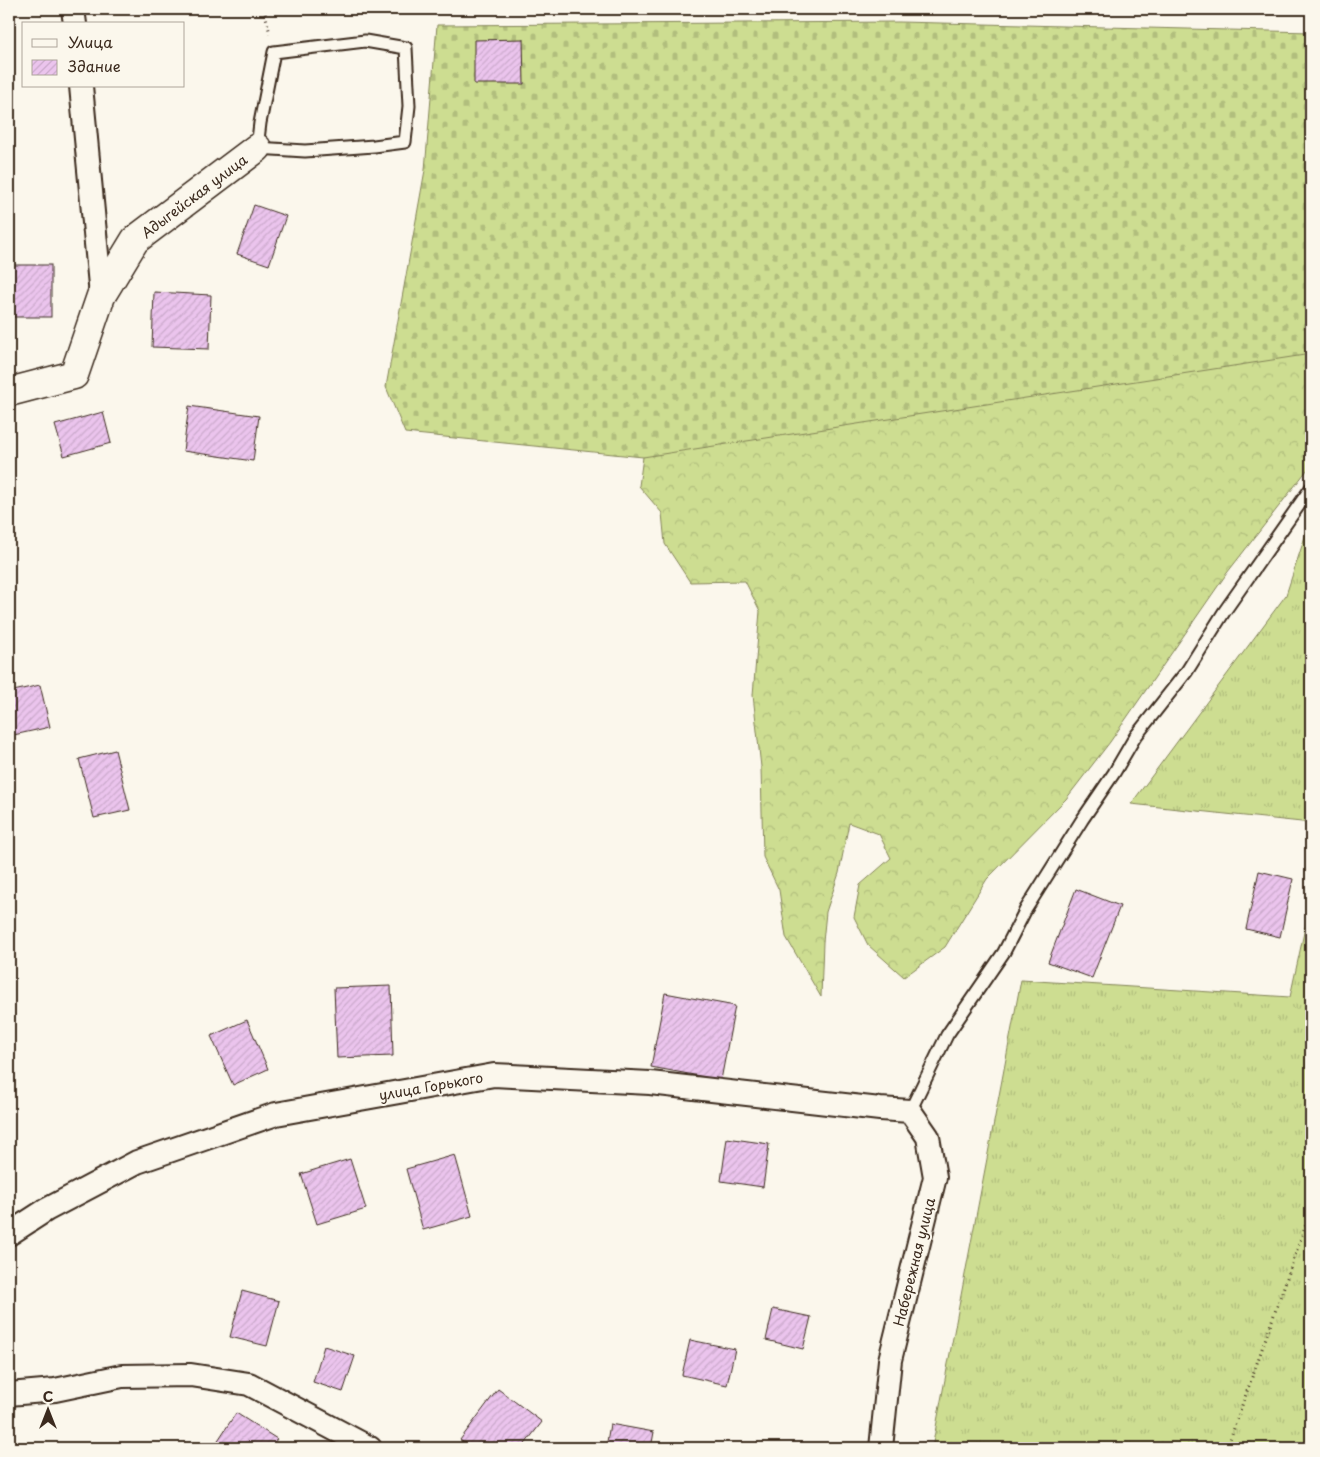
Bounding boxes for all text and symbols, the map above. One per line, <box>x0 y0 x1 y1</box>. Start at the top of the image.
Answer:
legend <box>22 22 185 88</box>
text: Улица <box>68 30 113 53</box>
text: Здание <box>68 54 121 77</box>
street label: Адыгейская улица <box>137 149 252 243</box>
street label: улица Горького <box>377 1066 485 1105</box>
street label: Набережная улица <box>888 1195 940 1329</box>
north arrow <box>22 1384 72 1434</box>
text: С <box>43 1386 53 1407</box>

